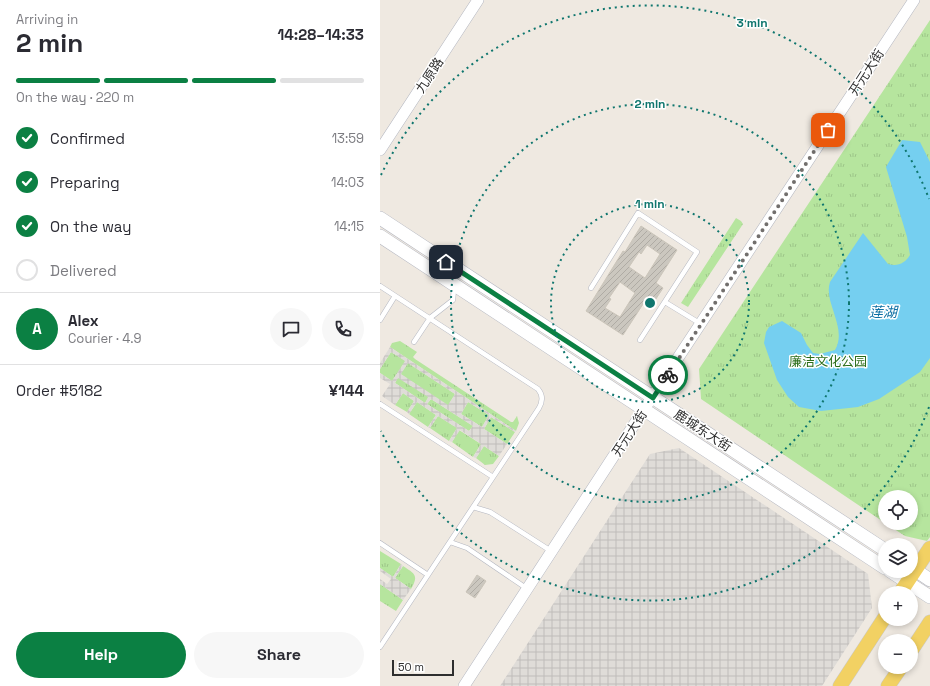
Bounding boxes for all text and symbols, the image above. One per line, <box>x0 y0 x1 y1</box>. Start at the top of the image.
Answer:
text: Arriving in <box>16 11 78 28</box>
text: 3 min <box>736 15 768 31</box>
text: 14:28–14:33 <box>278 25 364 44</box>
text: 2 min <box>16 26 83 60</box>
street label: 开元大街 <box>845 46 888 99</box>
street label: 九原路 <box>412 54 447 96</box>
text: On the way · 220 m <box>16 89 134 106</box>
text: 2 min <box>634 96 666 112</box>
pin <box>811 113 845 147</box>
icon: bag <box>817 119 839 141</box>
icon: check <box>16 127 38 149</box>
text: Confirmed <box>50 129 125 148</box>
text: 13:59 <box>332 130 364 147</box>
icon: check <box>16 171 38 193</box>
text: Preparing <box>50 173 120 192</box>
text: 14:03 <box>331 174 364 191</box>
text: 1 min <box>635 196 665 212</box>
icon: check <box>16 215 38 237</box>
text: On the way <box>50 217 131 236</box>
text: 14:15 <box>334 218 364 235</box>
pin <box>429 245 463 279</box>
icon: home <box>435 251 457 273</box>
text: Delivered <box>50 261 117 280</box>
centre of rings <box>643 296 657 310</box>
water label: 莲湖 <box>869 303 899 321</box>
button: chat <box>270 308 312 350</box>
button: phone <box>322 308 364 350</box>
text: Alex <box>68 311 99 330</box>
text: A <box>32 319 42 338</box>
text: Courier · 4.9 <box>68 330 142 347</box>
park label: 廉洁文化公园 <box>789 353 867 370</box>
courier <box>648 355 688 395</box>
icon: bike <box>657 364 679 386</box>
text: Order #5182 <box>16 381 102 400</box>
text: ¥144 <box>329 381 364 400</box>
street label: 鹿城东大街 <box>671 406 735 455</box>
street label: 开元大街 <box>608 407 651 460</box>
map controls <box>878 490 918 674</box>
button: locate <box>878 490 918 530</box>
button: layers <box>878 538 918 578</box>
button: + <box>878 586 918 626</box>
button: Help <box>16 632 186 678</box>
button: Share <box>194 632 364 678</box>
button: − <box>878 634 918 674</box>
scale bar <box>392 658 454 677</box>
text: 50 m <box>398 660 424 674</box>

